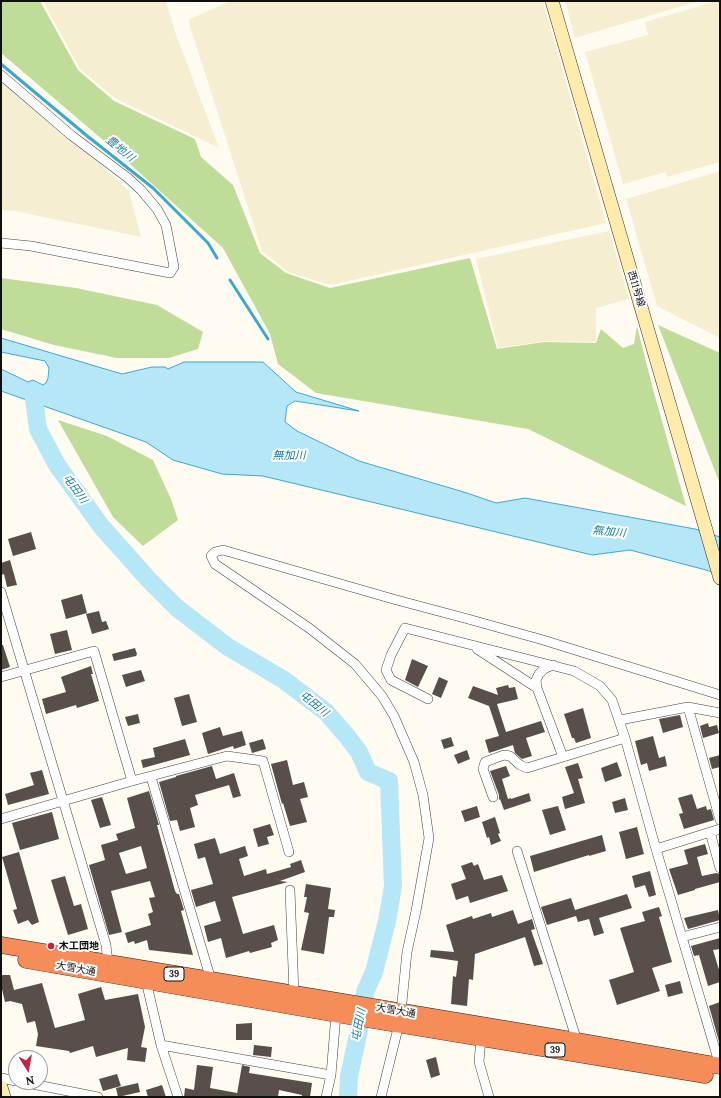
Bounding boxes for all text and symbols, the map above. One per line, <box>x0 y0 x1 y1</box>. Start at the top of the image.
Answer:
water label: 豊地川 <box>103 133 137 165</box>
street label: 西11号線 <box>625 269 647 309</box>
water label: 無加川 <box>273 449 305 463</box>
water label: 屯田川 <box>60 472 90 506</box>
water label: 無加川 <box>592 524 626 540</box>
water label: 屯田川 <box>297 688 331 720</box>
place label: 木工団地 <box>59 940 99 952</box>
marker: 木工団地 <box>46 941 56 951</box>
street label: 大雪大通 <box>55 960 97 978</box>
road number: 39 <box>164 967 184 981</box>
street label: 大雪大通 <box>375 1002 417 1020</box>
water label: 屯田川 <box>349 1008 369 1042</box>
road number: 39 <box>545 1043 565 1057</box>
north arrow <box>8 1050 48 1090</box>
text: N <box>25 1073 36 1088</box>

